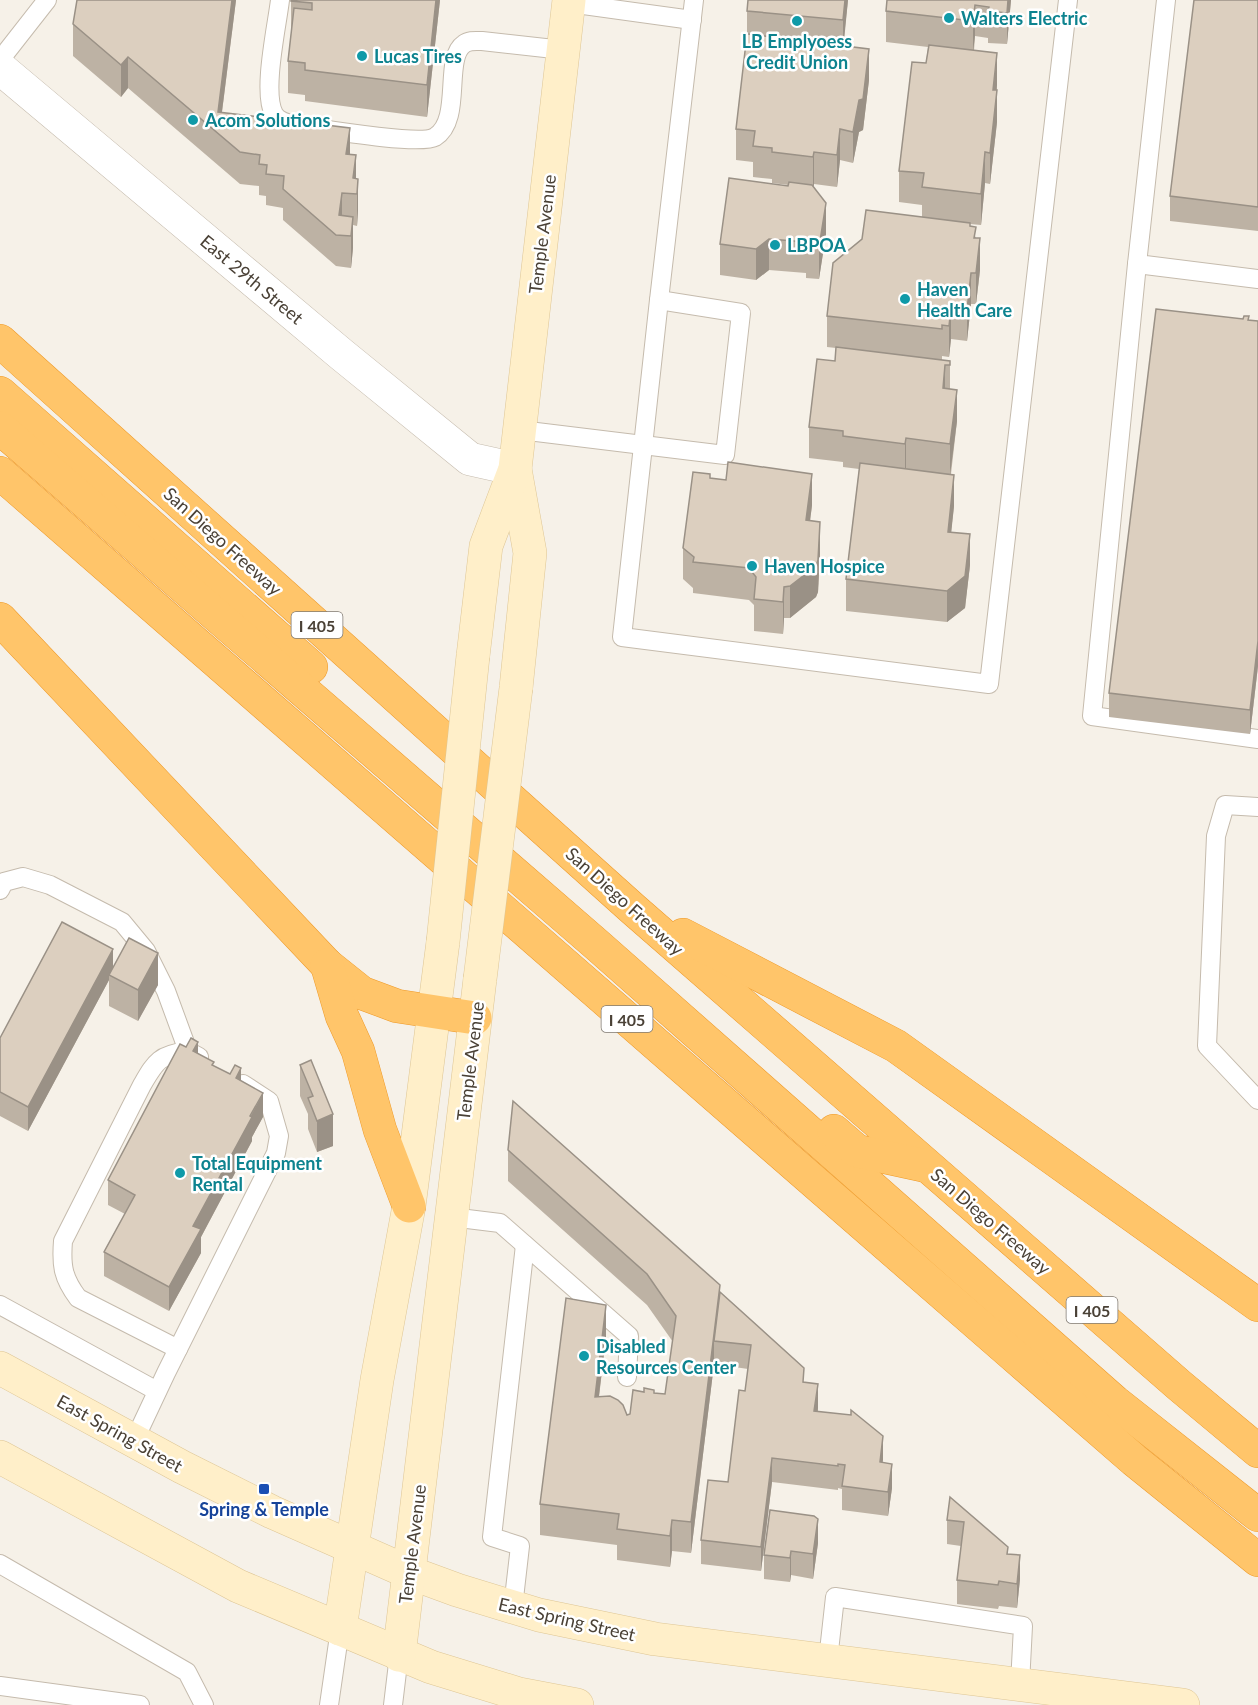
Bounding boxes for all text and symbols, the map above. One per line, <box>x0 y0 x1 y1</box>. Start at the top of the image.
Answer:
place label: Walters Electric <box>961 7 1088 29</box>
marker: Walters Electric <box>942 11 956 25</box>
marker: LB Emplyoess Credit Union <box>790 14 804 28</box>
place label: LB Emplyoess Credit Union <box>742 30 852 73</box>
place label: Lucas Tires <box>374 45 462 67</box>
marker: Lucas Tires <box>355 49 369 63</box>
place label: Acom Solutions <box>204 109 330 131</box>
marker: Acom Solutions <box>186 113 200 127</box>
street label: Temple Avenue <box>524 173 560 295</box>
street label: East 29th Street <box>196 230 308 329</box>
place label: LBPOA <box>787 234 846 256</box>
marker: LBPOA <box>768 238 782 252</box>
place label: Haven Health Care <box>917 278 1013 321</box>
marker: Haven Health Care <box>898 292 912 306</box>
street label: San Diego Freeway <box>159 482 287 600</box>
place label: Haven Hospice <box>764 555 885 577</box>
marker: Haven Hospice <box>745 559 759 573</box>
road number: I 405 <box>292 612 342 638</box>
street label: San Diego Freeway <box>561 842 689 960</box>
street label: Temple Avenue <box>452 1000 488 1122</box>
road number: I 405 <box>602 1006 652 1032</box>
place label: Total Equipment Rental <box>192 1152 322 1195</box>
street label: San Diego Freeway <box>927 1163 1056 1279</box>
marker: Total Equipment Rental <box>173 1166 187 1180</box>
road number: I 405 <box>1066 1297 1118 1323</box>
place label: Disabled Resources Center <box>596 1335 736 1378</box>
marker: Disabled Resources Center <box>577 1349 591 1363</box>
street label: East Spring Street <box>53 1389 187 1477</box>
marker: Spring & Temple <box>257 1482 271 1496</box>
street label: Temple Avenue <box>394 1483 430 1605</box>
place label: Spring & Temple <box>199 1498 329 1520</box>
street label: East Spring Street <box>496 1593 638 1646</box>

